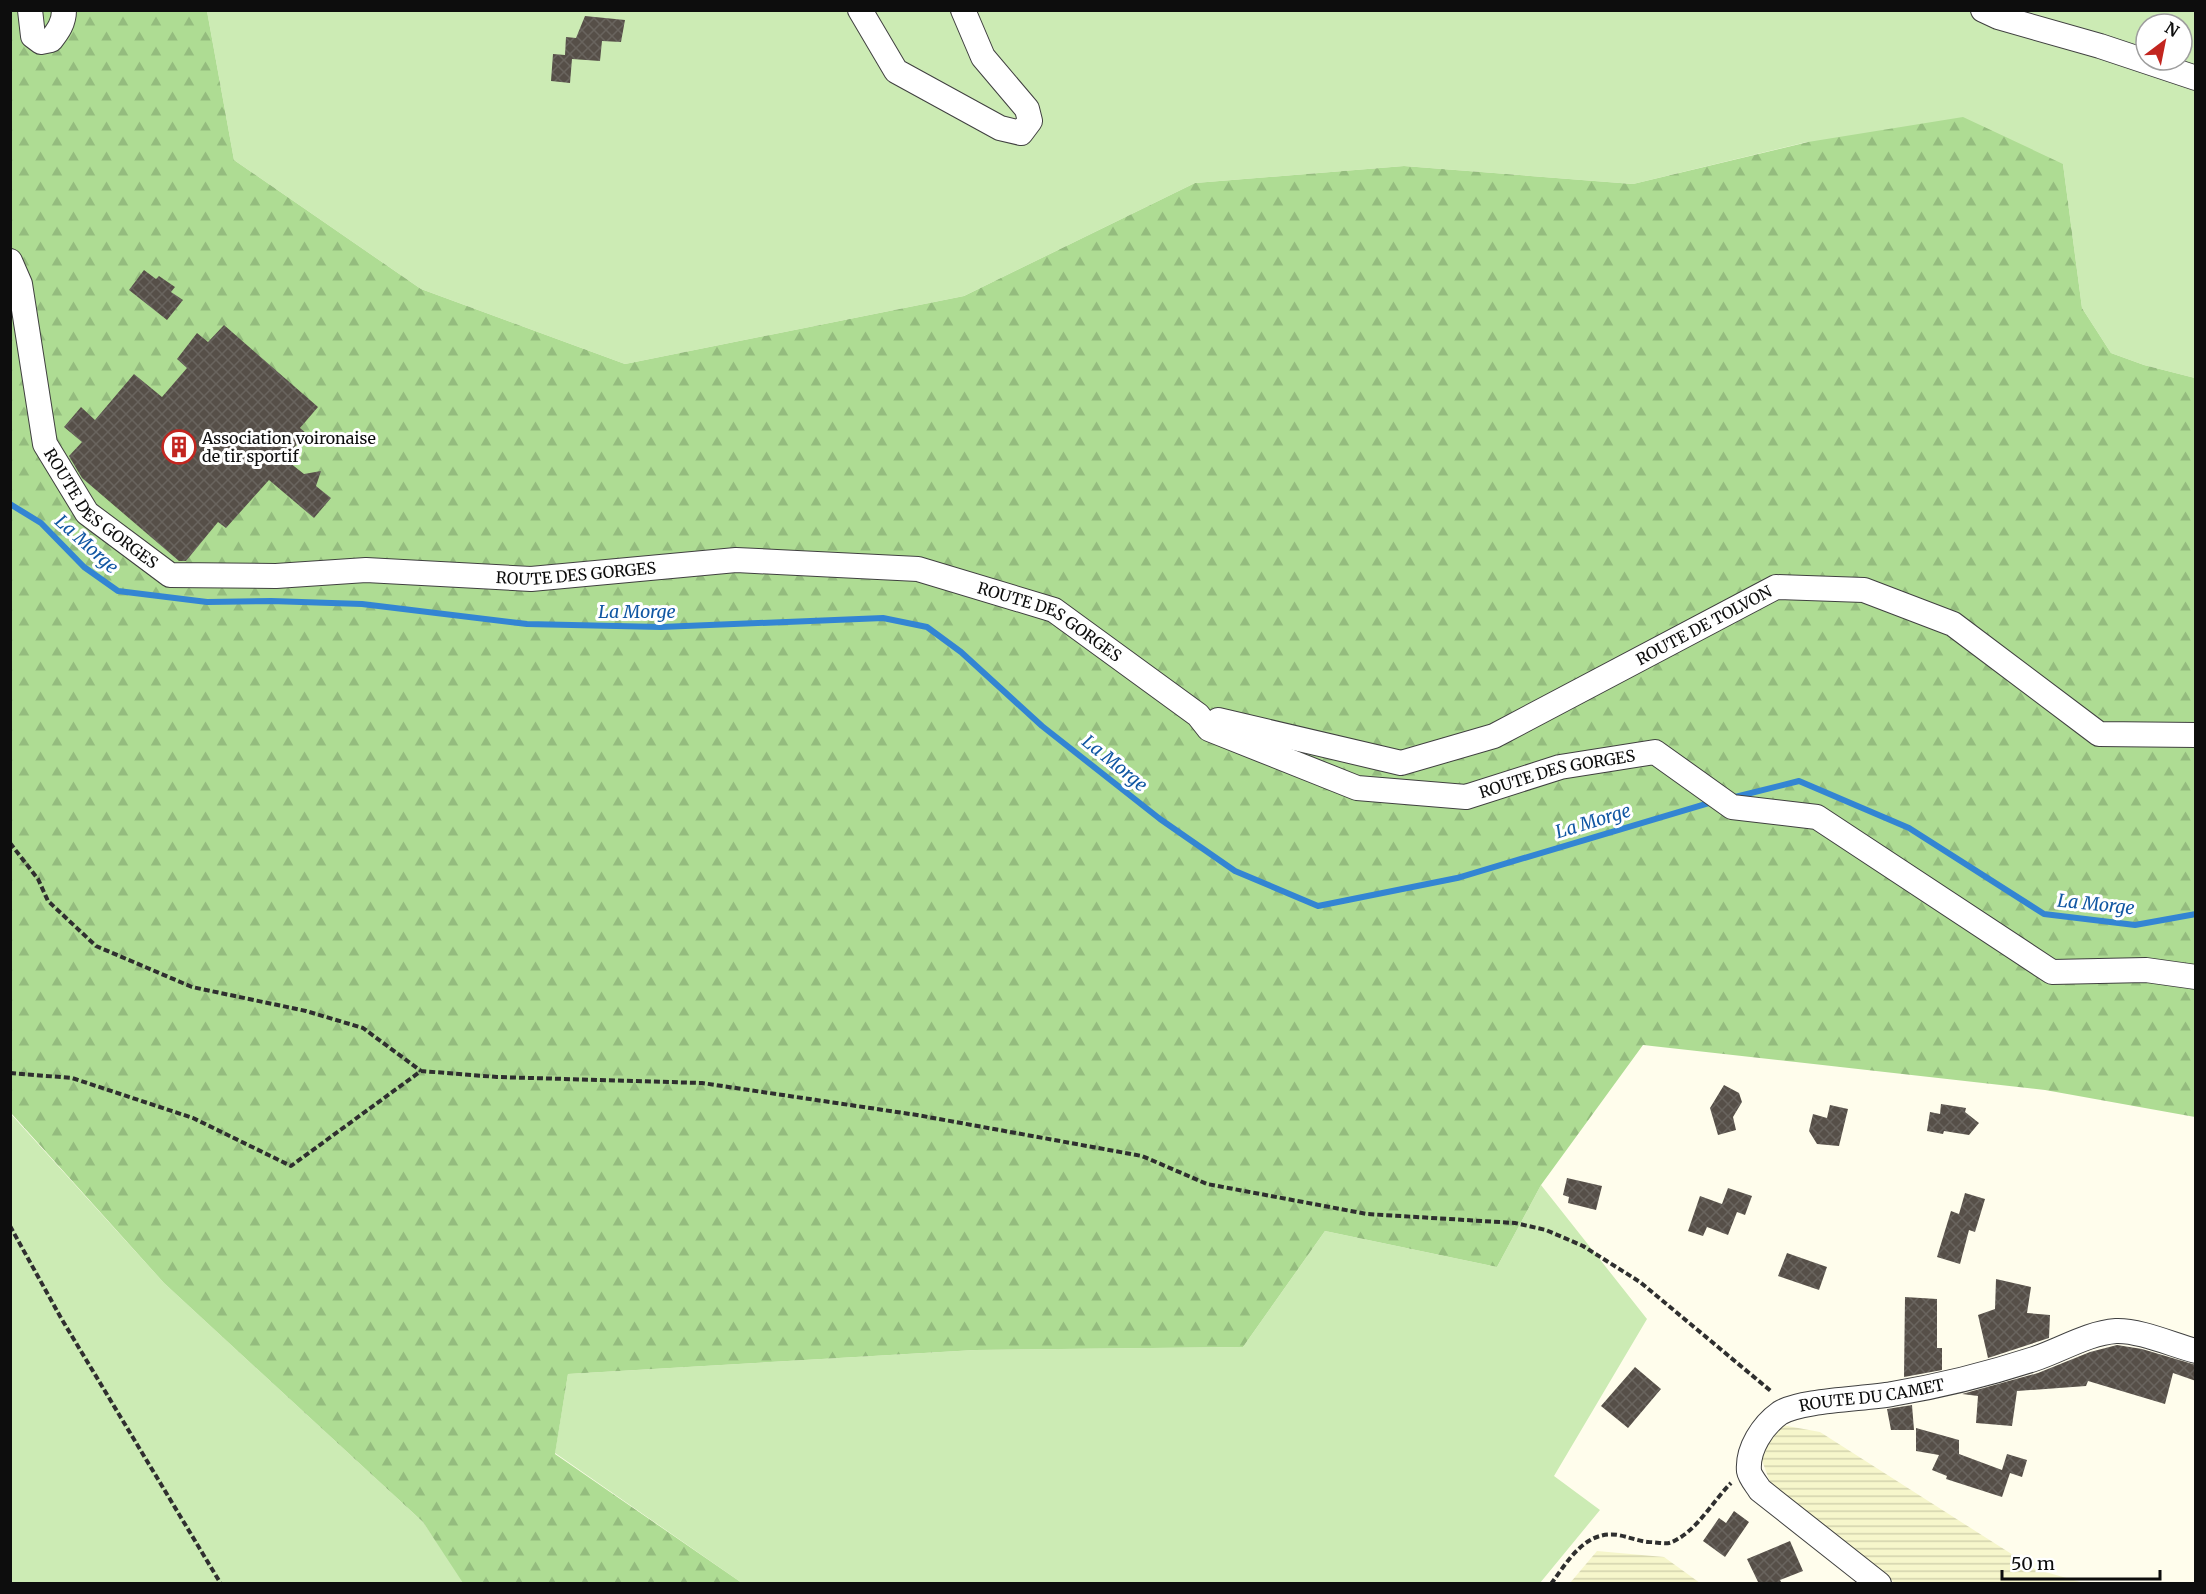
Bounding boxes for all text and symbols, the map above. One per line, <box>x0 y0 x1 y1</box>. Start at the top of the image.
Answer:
north arrow <box>2134 12 2194 72</box>
text: N <box>2161 17 2183 41</box>
place label: Association voironaise de tir sportif <box>201 428 376 466</box>
building icon: Association voironaise de tir sportif <box>161 429 197 465</box>
street label: ROUTE DES GORGES <box>40 445 162 573</box>
water label: La Morge <box>51 510 123 578</box>
street label: ROUTE DES GORGES <box>495 557 657 589</box>
street label: ROUTE DES GORGES <box>975 578 1126 666</box>
street label: ROUTE DE TOLVON <box>1632 581 1776 669</box>
water label: La Morge <box>598 600 676 623</box>
water label: La Morge <box>1078 730 1152 796</box>
street label: ROUTE DES GORGES <box>1476 745 1637 802</box>
water label: La Morge <box>1553 799 1633 843</box>
water label: La Morge <box>2056 889 2136 919</box>
street label: ROUTE DU CAMET <box>1797 1374 1946 1416</box>
scale bar <box>2002 1543 2160 1581</box>
text: 50 m <box>2011 1552 2055 1575</box>

